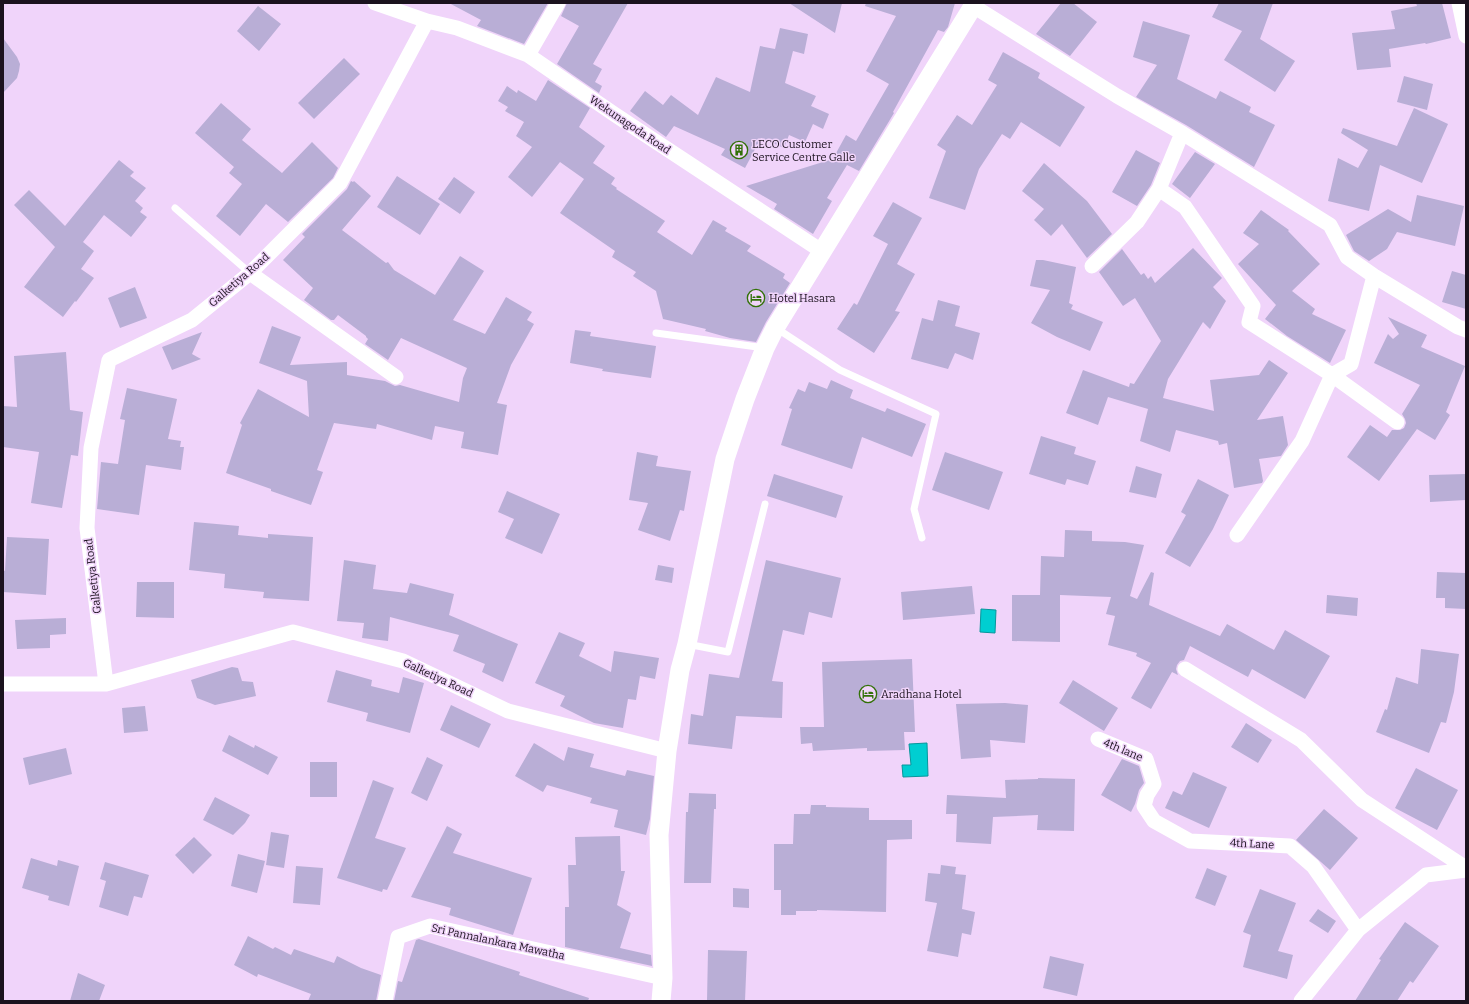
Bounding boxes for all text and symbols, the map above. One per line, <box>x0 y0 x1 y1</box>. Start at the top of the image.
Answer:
street label: Wekunagoda Road <box>587 93 673 157</box>
place label: LECO Customer Service Centre Galle <box>752 138 855 164</box>
building icon: LECO Customer Service Centre Galle <box>729 140 749 160</box>
street label: Galketiya Road <box>206 250 272 310</box>
hotel icon: Hotel Hasara <box>746 288 766 308</box>
place label: Hotel Hasara <box>769 292 836 305</box>
street label: Galketiya Road <box>82 537 104 614</box>
street label: Galketiya Road <box>401 656 476 700</box>
hotel icon: Aradhana Hotel <box>858 684 878 704</box>
place label: Aradhana Hotel <box>881 688 962 701</box>
street label: 4th lane <box>1101 736 1145 764</box>
street label: 4th Lane <box>1230 836 1274 852</box>
street label: Sri Pannalankara Mawatha <box>430 921 566 963</box>

